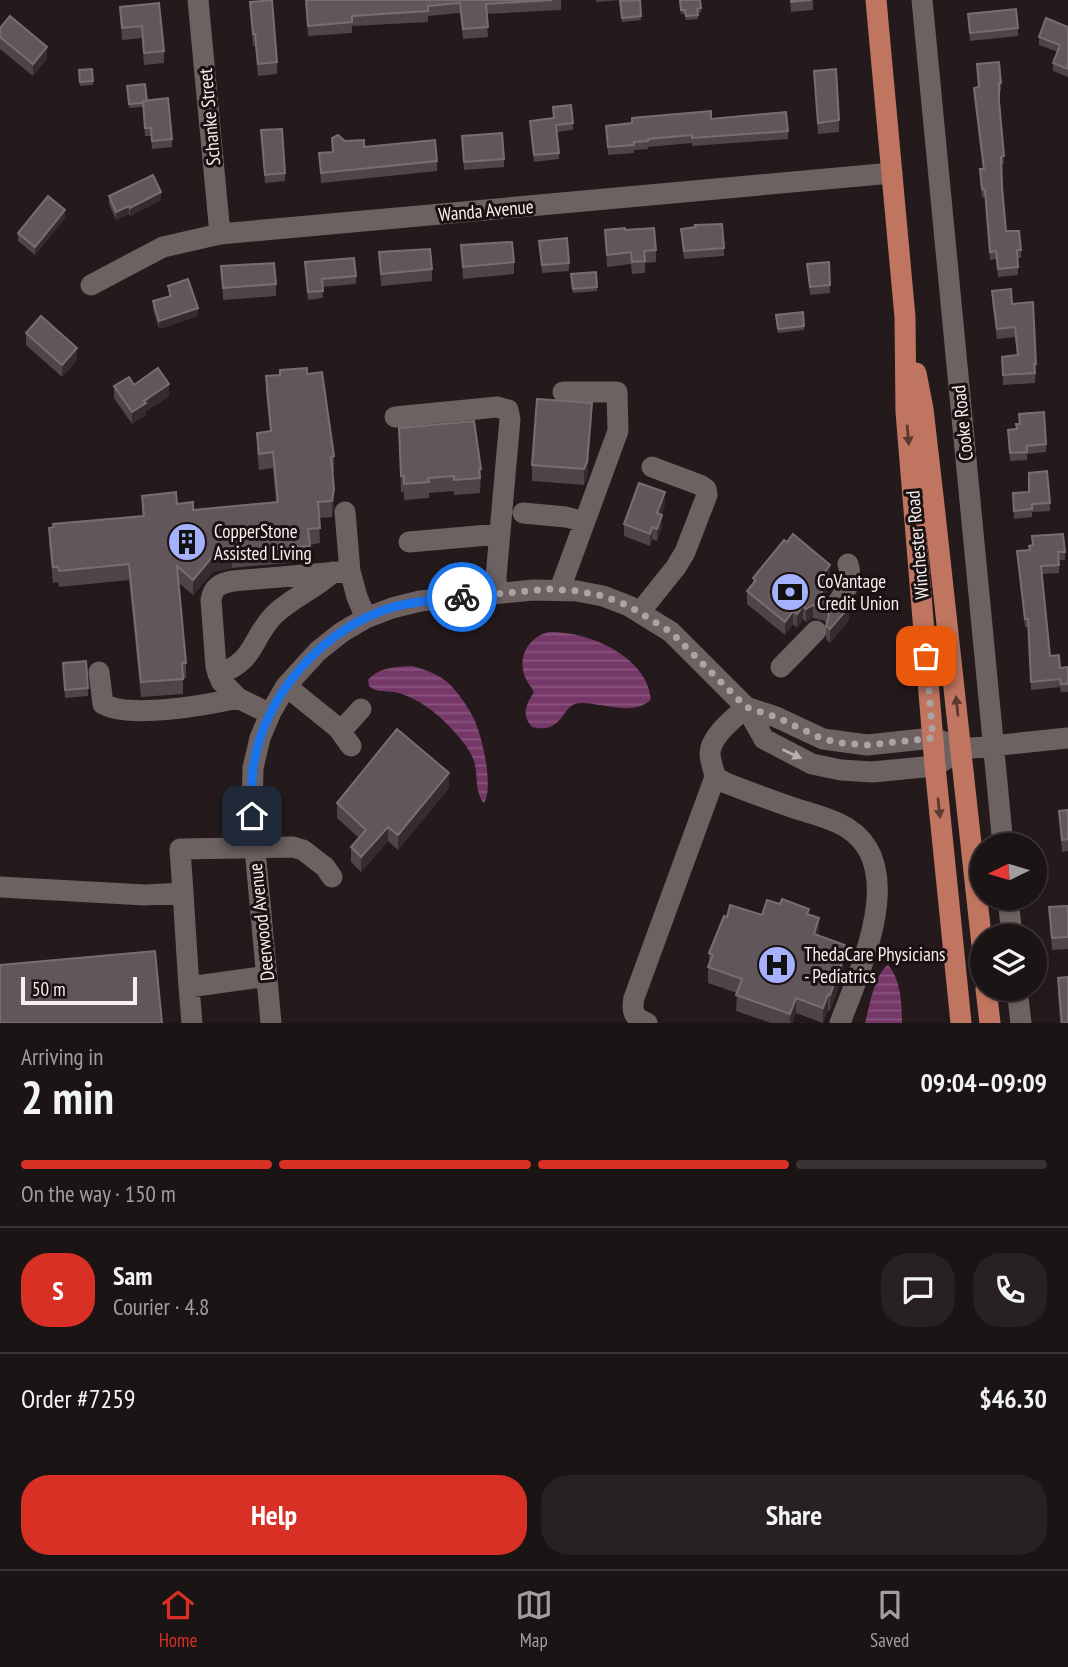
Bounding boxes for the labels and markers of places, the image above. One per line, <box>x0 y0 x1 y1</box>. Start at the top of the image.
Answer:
place label: CopperStone Assisted Living <box>214 519 312 565</box>
building icon: CopperStone Assisted Living <box>166 521 208 563</box>
place label: CoVantage Credit Union <box>817 569 899 615</box>
bank icon: CoVantage Credit Union <box>769 571 811 613</box>
pin <box>896 626 956 686</box>
pin <box>222 786 282 846</box>
place label: ThedaCare Physicians - Pediatrics <box>804 942 946 988</box>
hospital icon: ThedaCare Physicians - Pediatrics <box>756 944 798 986</box>

